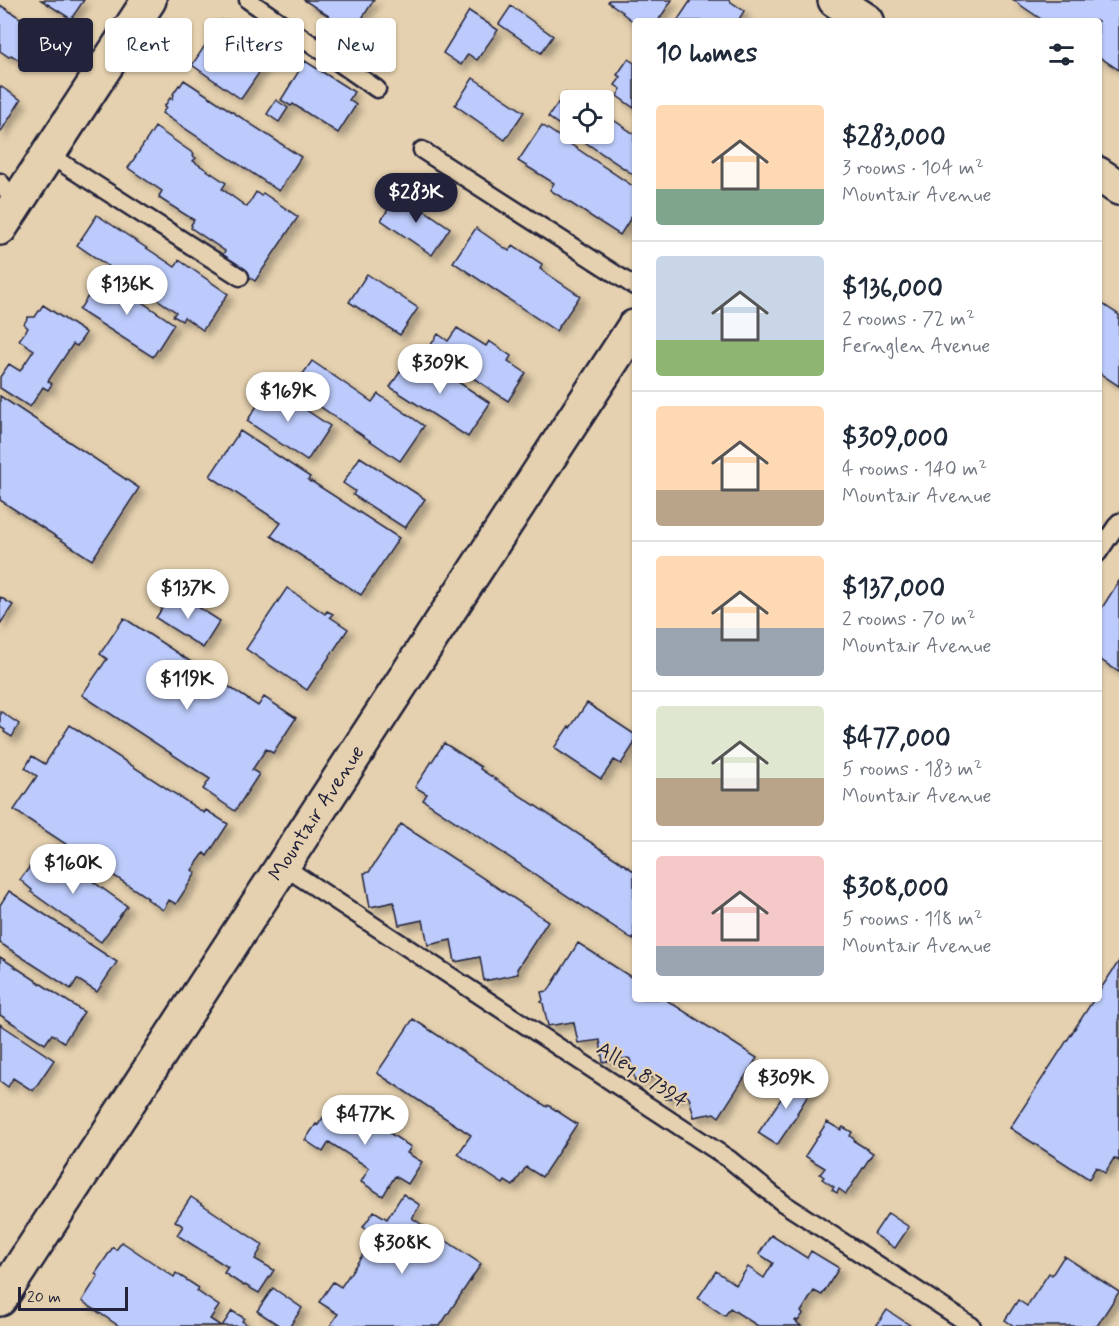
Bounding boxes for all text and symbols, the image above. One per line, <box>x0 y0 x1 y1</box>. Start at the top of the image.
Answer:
chip: Buy <box>18 18 93 72</box>
chip: Rent <box>105 18 192 72</box>
chip: Filters <box>204 18 304 72</box>
chip: New <box>316 18 396 72</box>
text: 10 homes <box>656 37 757 71</box>
icon: filters <box>1045 38 1078 71</box>
map controls <box>560 90 614 144</box>
button: locate <box>560 90 614 144</box>
text: $283,000 <box>842 121 946 155</box>
icon: home <box>704 129 776 201</box>
text: 3 rooms · 104 m² <box>842 155 984 182</box>
pin: $283K <box>374 173 458 224</box>
text: $283K <box>389 179 443 206</box>
text: Mountair Avenue <box>842 182 991 209</box>
pin: $136K <box>85 265 169 316</box>
text: $136K <box>101 271 153 298</box>
text: $136,000 <box>842 272 943 306</box>
icon: home <box>704 280 776 352</box>
text: 2 rooms · 72 m² <box>842 306 975 333</box>
text: Fernglen Avenue <box>842 333 990 360</box>
pin: $309K <box>398 344 482 395</box>
text: $309K <box>412 350 468 377</box>
pin: $169K <box>246 372 330 423</box>
text: $169K <box>260 378 316 405</box>
text: $309,000 <box>842 422 948 456</box>
icon: home <box>704 430 776 502</box>
text: 4 rooms · 140 m² <box>842 456 987 483</box>
text: Mountair Avenue <box>842 483 991 510</box>
pin: $137K <box>146 569 230 620</box>
text: $137,000 <box>842 572 945 606</box>
text: $137K <box>161 575 215 602</box>
icon: home <box>704 580 776 652</box>
text: 2 rooms · 70 m² <box>842 606 976 633</box>
text: Mountair Avenue <box>842 633 991 660</box>
pin: $119K <box>145 660 229 711</box>
text: $119K <box>160 666 214 693</box>
text: $477,000 <box>842 722 951 756</box>
icon: home <box>704 730 776 802</box>
street label: Mountair Avenue <box>262 740 371 887</box>
text: 5 rooms · 183 m² <box>842 756 982 783</box>
text: Mountair Avenue <box>842 783 991 810</box>
pin: $160K <box>31 844 115 895</box>
text: $160K <box>44 850 102 877</box>
text: $308,000 <box>842 872 949 906</box>
icon: home <box>704 880 776 952</box>
text: 5 rooms · 118 m² <box>842 906 983 933</box>
text: Mountair Avenue <box>842 933 991 960</box>
street label: Alley 87394 <box>591 1035 693 1115</box>
pin: $309K <box>744 1059 828 1110</box>
text: $309K <box>758 1065 814 1092</box>
pin: $477K <box>323 1095 407 1146</box>
text: $477K <box>336 1101 394 1128</box>
pin: $308K <box>360 1224 444 1275</box>
text: $308K <box>373 1230 431 1257</box>
scale bar <box>18 1284 128 1312</box>
text: 20 m <box>27 1287 61 1308</box>

